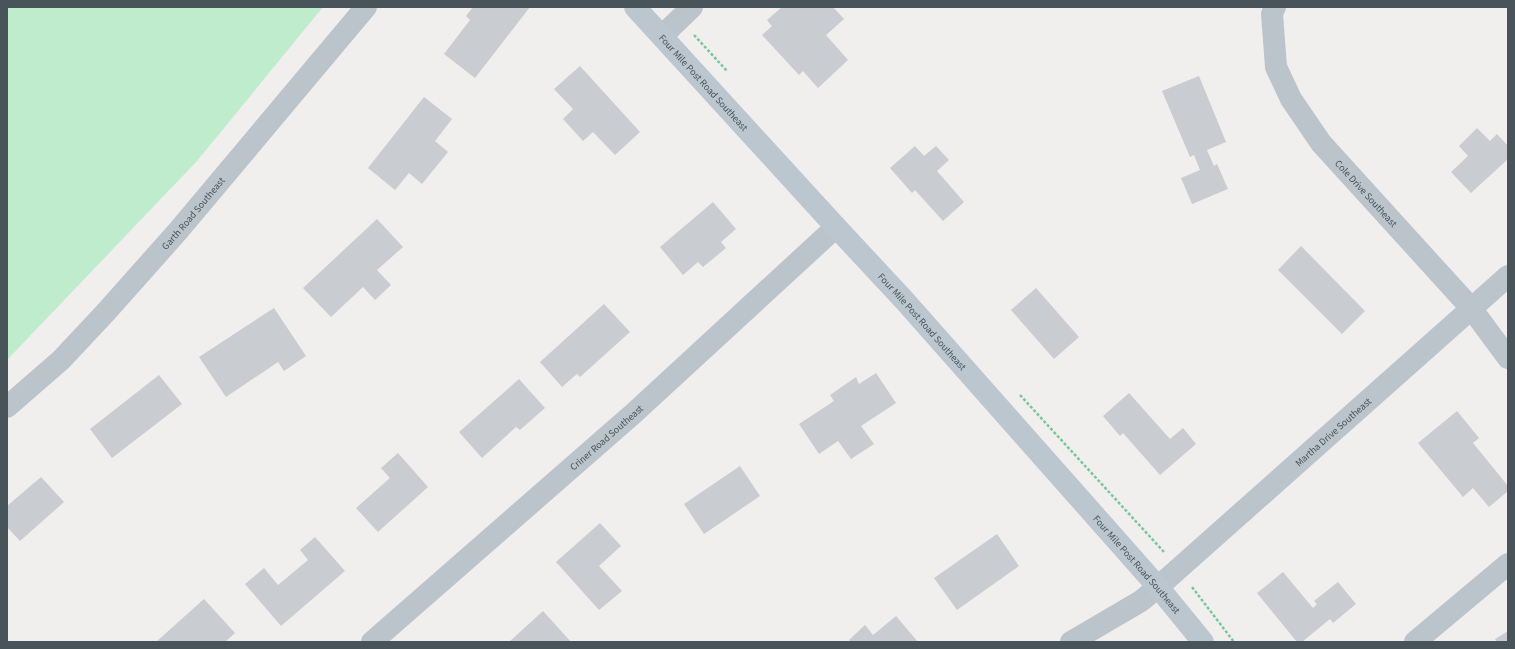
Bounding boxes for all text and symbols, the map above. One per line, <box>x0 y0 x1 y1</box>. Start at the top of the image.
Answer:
street label: Four Mile Post Road Southeast <box>655 32 751 135</box>
street label: Cole Drive Southeast <box>1331 157 1401 231</box>
street label: Garth Road Southeast <box>159 174 229 253</box>
street label: Four Mile Post Road Southeast <box>874 270 970 374</box>
street label: Martha Drive Southeast <box>1292 394 1375 470</box>
street label: Criner Road Southeast <box>567 402 647 474</box>
street label: Four Mile Post Road Southeast <box>1090 512 1183 617</box>

